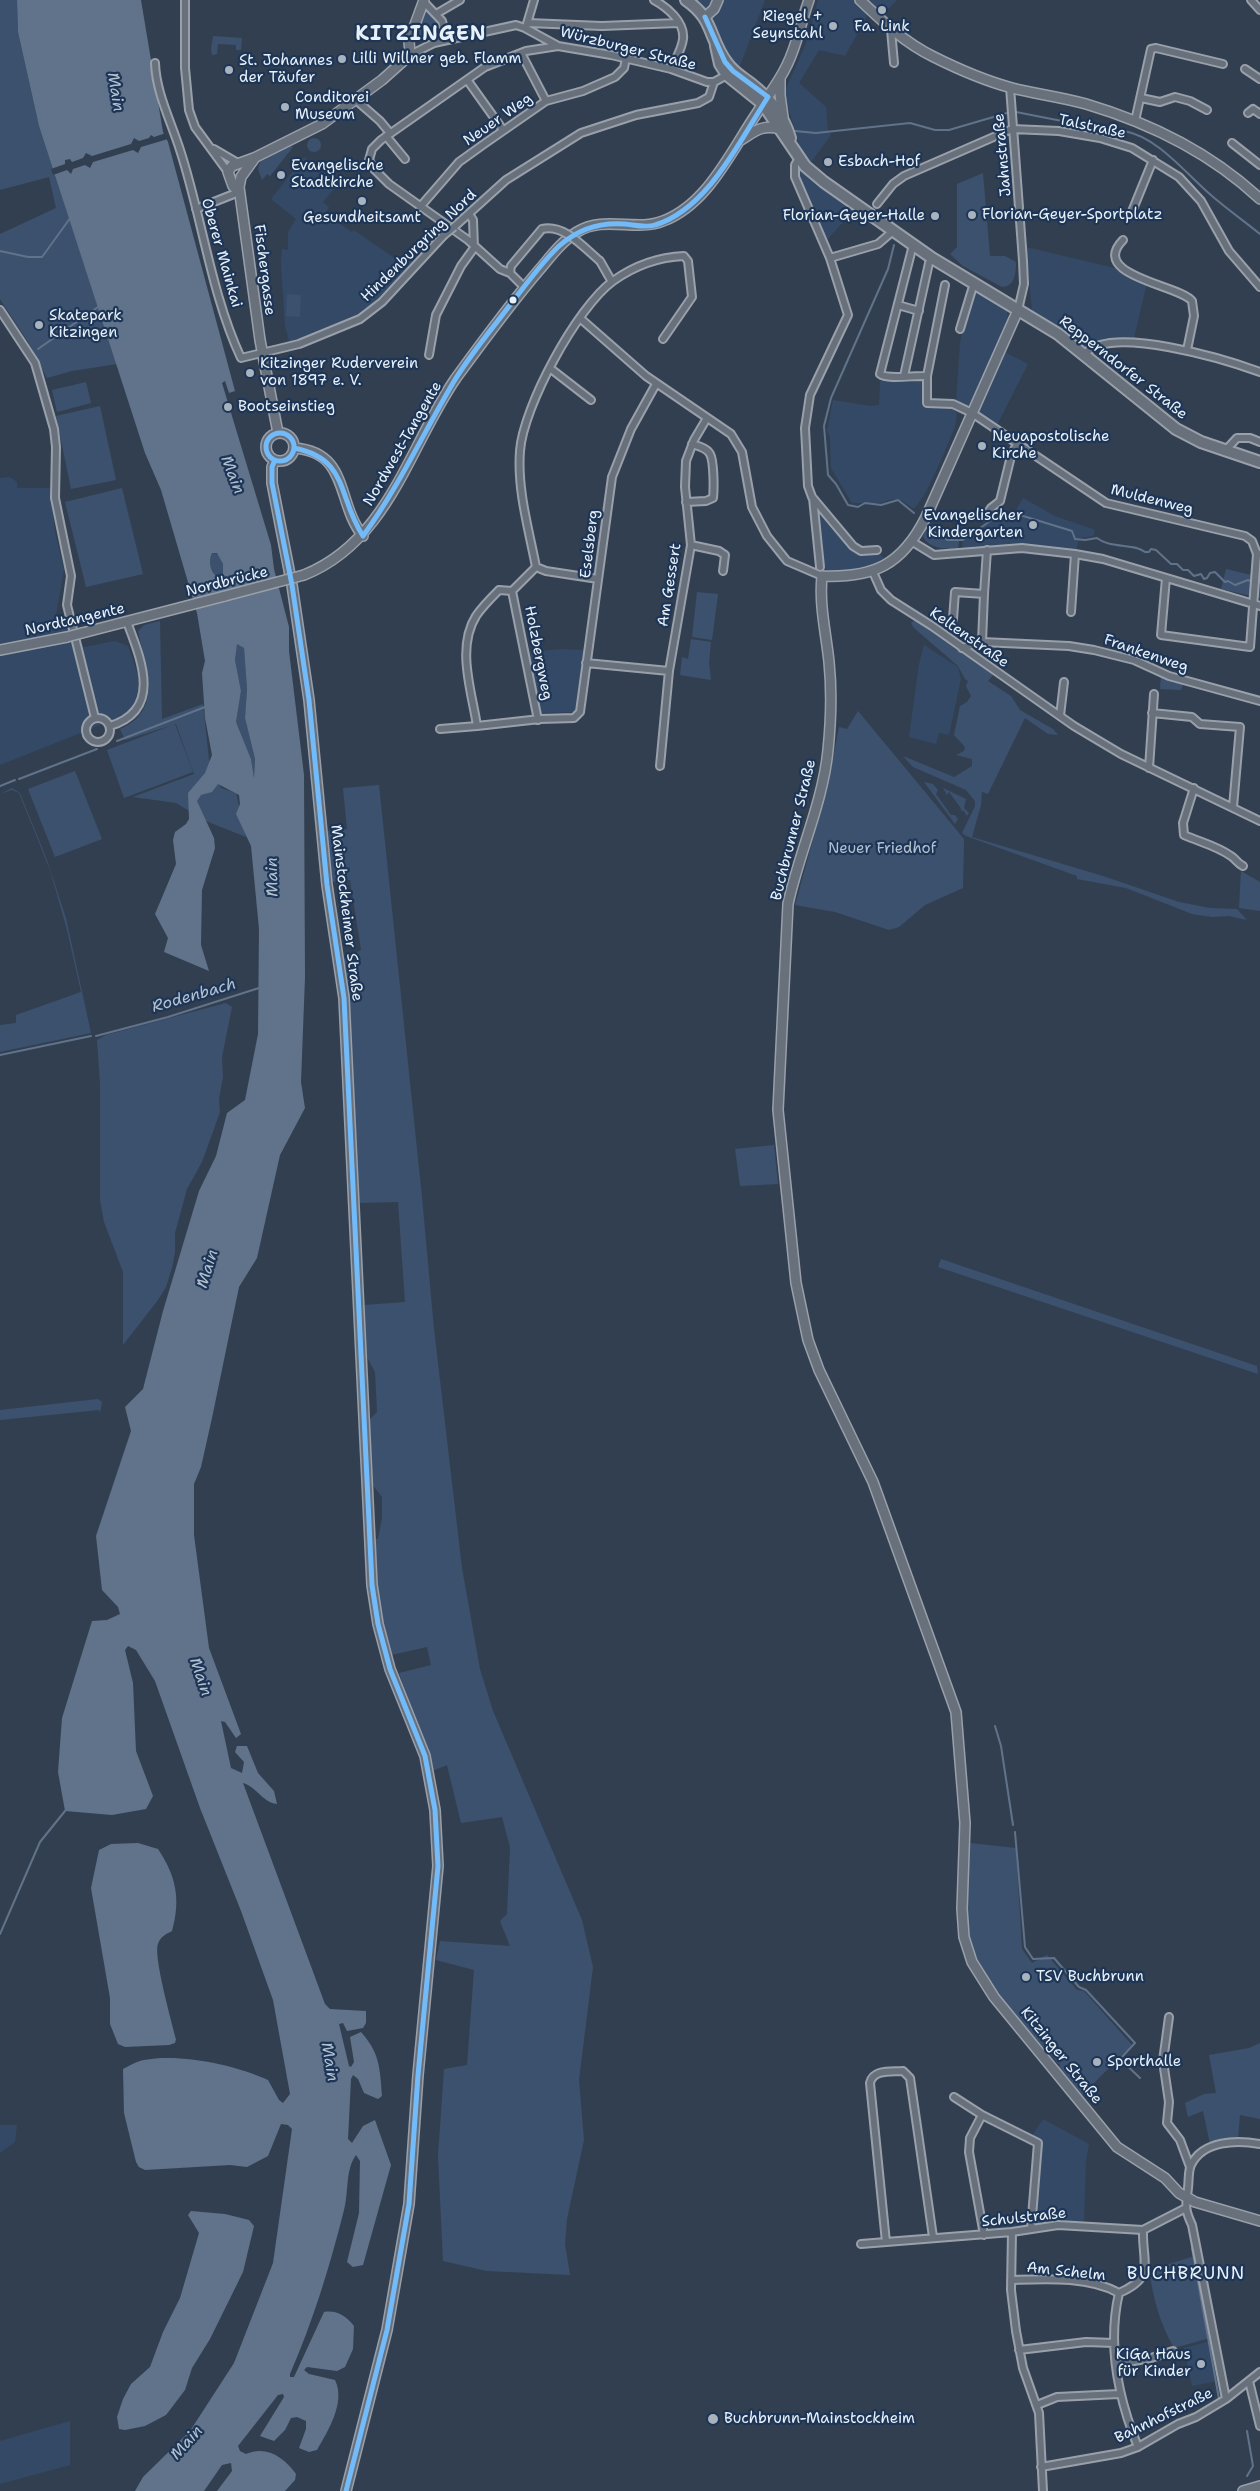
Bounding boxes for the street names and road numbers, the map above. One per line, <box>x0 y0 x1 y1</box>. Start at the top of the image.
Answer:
street label: Würzburger Straße <box>558 23 698 75</box>
street label: Neuer Weg <box>460 90 536 150</box>
street label: Talstraße <box>1057 111 1127 143</box>
street label: Jahnstraße <box>990 113 1016 197</box>
street label: Hindenburgring Nord <box>357 186 481 306</box>
street label: Oberer Mainkai <box>197 196 245 310</box>
street label: Fischergasse <box>249 223 279 317</box>
street label: Repperndorfer Straße <box>1055 312 1191 424</box>
street label: Nordwest-Tangente <box>360 378 446 510</box>
street label: Muldenweg <box>1109 481 1195 519</box>
street label: Eselsberg <box>577 509 603 579</box>
street label: Am Gessert <box>655 542 685 628</box>
street label: Nordbrücke <box>184 563 270 601</box>
street label: Nordtangente <box>23 600 127 640</box>
street label: Holzbergweg <box>520 604 556 702</box>
street label: Keltenstraße <box>926 604 1012 672</box>
street label: Frankenweg <box>1101 631 1191 677</box>
street label: Buchbrunner Straße <box>768 758 820 902</box>
street label: Mainstockheimer Straße <box>326 824 366 1002</box>
street label: Kitzinger Straße <box>1016 2004 1106 2108</box>
street label: Schulstraße <box>981 2205 1067 2231</box>
street label: Am Schelm <box>1026 2259 1106 2285</box>
street label: Bahnhofstraße <box>1112 2385 1216 2447</box>

